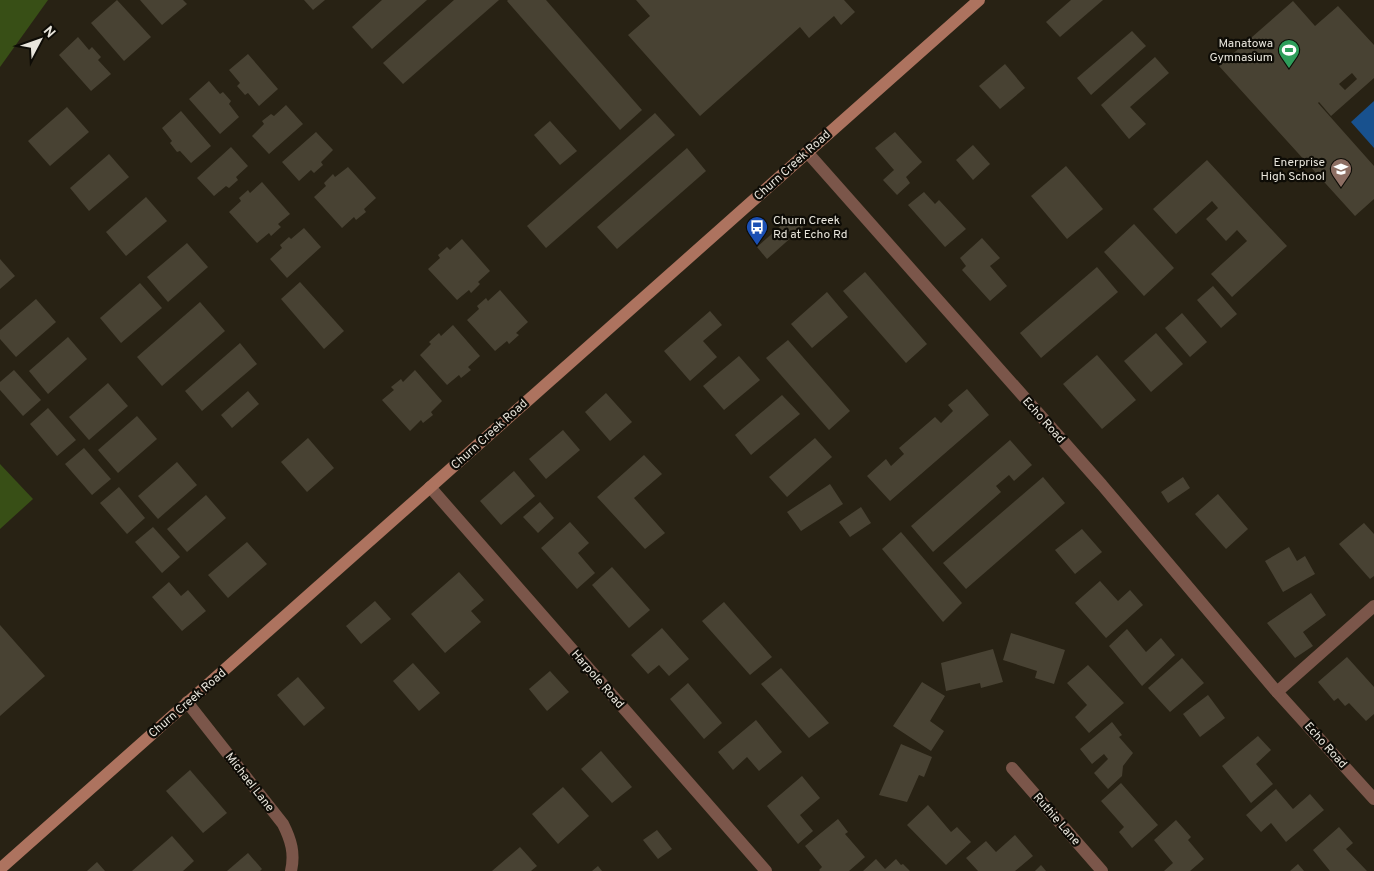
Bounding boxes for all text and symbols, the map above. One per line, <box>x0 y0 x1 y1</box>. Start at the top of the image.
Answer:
north arrow <box>15 15 65 65</box>
text: N <box>39 23 58 42</box>
place label: Manatowa Gymnasium <box>1209 36 1273 66</box>
sports icon: Manatowa Gymnasium <box>1277 38 1301 69</box>
street label: Churn Creek Road <box>751 127 834 204</box>
place label: Enerprise High School <box>1261 155 1325 185</box>
school or university icon: Enerprise High School <box>1329 157 1353 188</box>
place label: Churn Creek Rd at Echo Rd <box>773 213 847 243</box>
bus stop icon: Churn Creek Rd at Echo Rd <box>745 215 769 246</box>
street label: Echo Road <box>1018 394 1068 447</box>
street label: Churn Creek Road <box>448 396 531 473</box>
street label: Harpole Road <box>567 647 627 712</box>
street label: Churn Creek Road <box>146 666 230 742</box>
street label: Echo Road <box>1300 719 1350 772</box>
street label: Michael Lane <box>221 750 277 816</box>
street label: Ruthie Lane <box>1029 790 1083 849</box>

